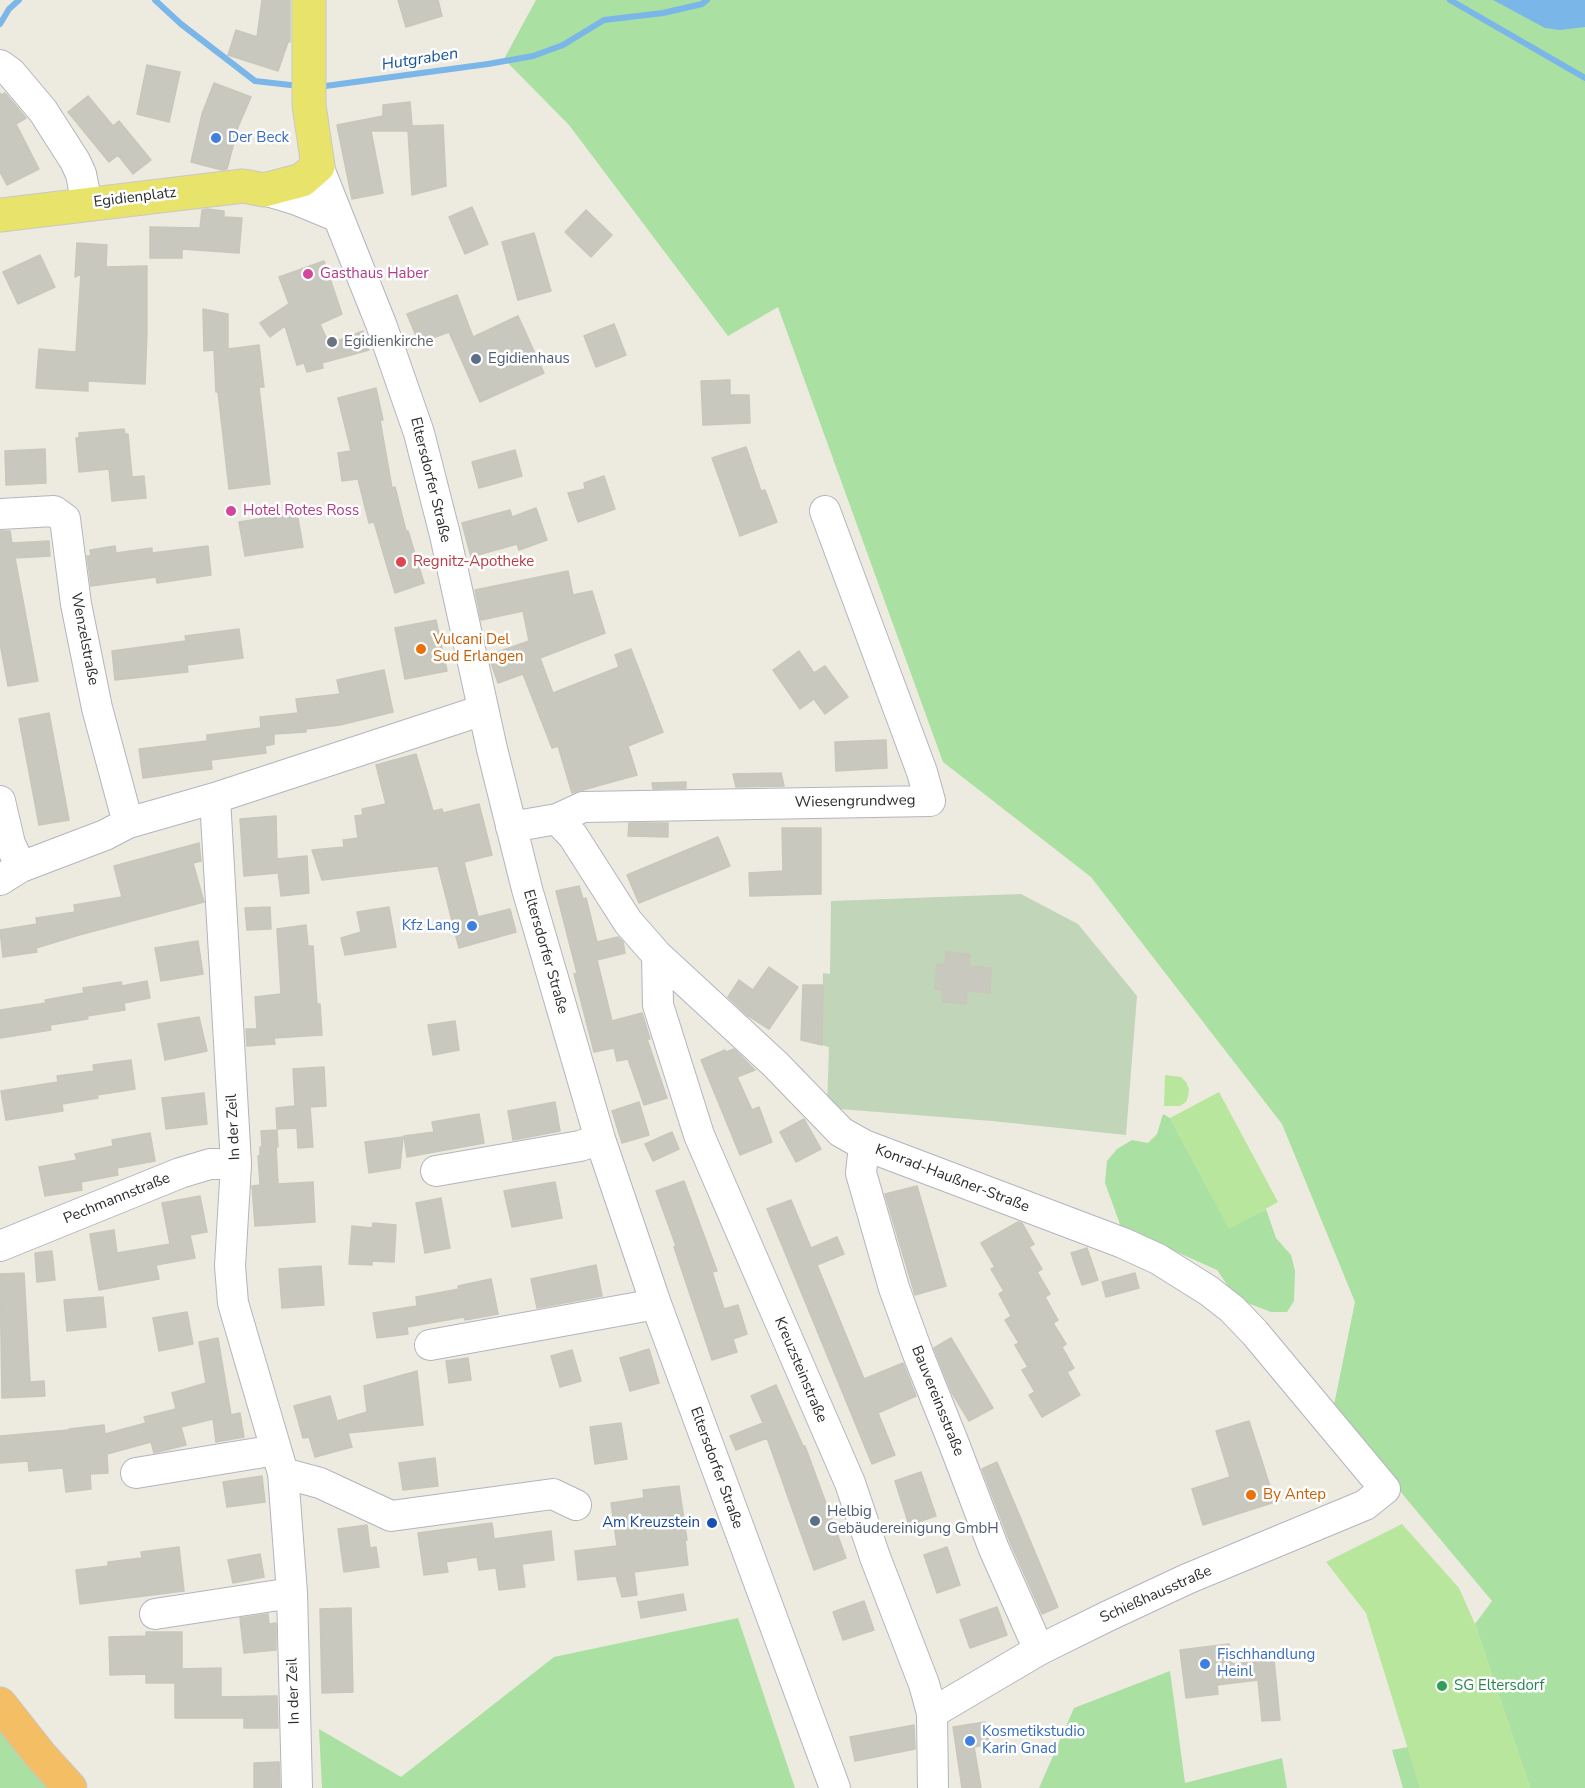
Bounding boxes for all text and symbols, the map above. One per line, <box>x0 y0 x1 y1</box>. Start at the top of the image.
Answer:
water label: Hutgraben <box>380 44 460 76</box>
place label: Der Beck <box>228 129 289 147</box>
marker: Der Beck <box>209 131 223 145</box>
street label: Egidienplatz <box>93 184 177 212</box>
place label: Gasthaus Haber <box>320 265 429 283</box>
marker: Gasthaus Haber <box>301 267 315 281</box>
place label: Egidienkirche <box>344 333 433 351</box>
marker: Egidienkirche <box>325 335 339 349</box>
place label: Egidienhaus <box>488 350 570 368</box>
marker: Egidienhaus <box>469 352 483 366</box>
street label: Eltersdorfer Straße <box>406 416 454 544</box>
place label: Hotel Rotes Ross <box>243 502 359 520</box>
marker: Hotel Rotes Ross <box>224 504 238 518</box>
place label: Regnitz-Apotheke <box>413 553 534 571</box>
marker: Regnitz-Apotheke <box>394 555 408 569</box>
street label: Wenzelstraße <box>66 591 102 687</box>
place label: Vulcani Del Sud Erlangen <box>433 631 524 666</box>
marker: Vulcani Del Sud Erlangen <box>414 642 428 656</box>
street label: Wiesengrundweg <box>794 792 916 812</box>
street label: Eltersdorfer Straße <box>519 888 571 1016</box>
place label: Kfz Lang <box>402 917 460 935</box>
marker: Kfz Lang <box>465 919 479 933</box>
street label: In der Zeil <box>223 1093 245 1161</box>
street label: Konrad-Haußner-Straße <box>872 1141 1032 1217</box>
street label: Pechmannstraße <box>61 1169 173 1229</box>
street label: Kreuzsteinstraße <box>770 1314 830 1426</box>
street label: Bauvereinsstraße <box>907 1343 967 1459</box>
street label: Eltersdorfer Straße <box>686 1405 746 1531</box>
place label: By Antep <box>1263 1486 1326 1504</box>
marker: By Antep <box>1244 1488 1258 1502</box>
place label: Helbig Gebäudereinigung GmbH <box>827 1503 999 1538</box>
place label: Am Kreuzstein <box>602 1514 700 1532</box>
marker: Helbig Gebäudereinigung GmbH <box>808 1514 822 1528</box>
marker: Am Kreuzstein <box>705 1516 719 1530</box>
street label: Schießhausstraße <box>1097 1562 1215 1628</box>
place label: Fischhandlung Heinl <box>1217 1646 1315 1681</box>
street label: In der Zeil <box>284 1657 304 1725</box>
marker: Fischhandlung Heinl <box>1198 1657 1212 1671</box>
place label: SG Eltersdorf <box>1454 1677 1545 1695</box>
marker: SG Eltersdorf <box>1435 1679 1449 1693</box>
place label: Kosmetikstudio Karin Gnad <box>982 1723 1085 1758</box>
marker: Kosmetikstudio Karin Gnad <box>963 1734 977 1748</box>

